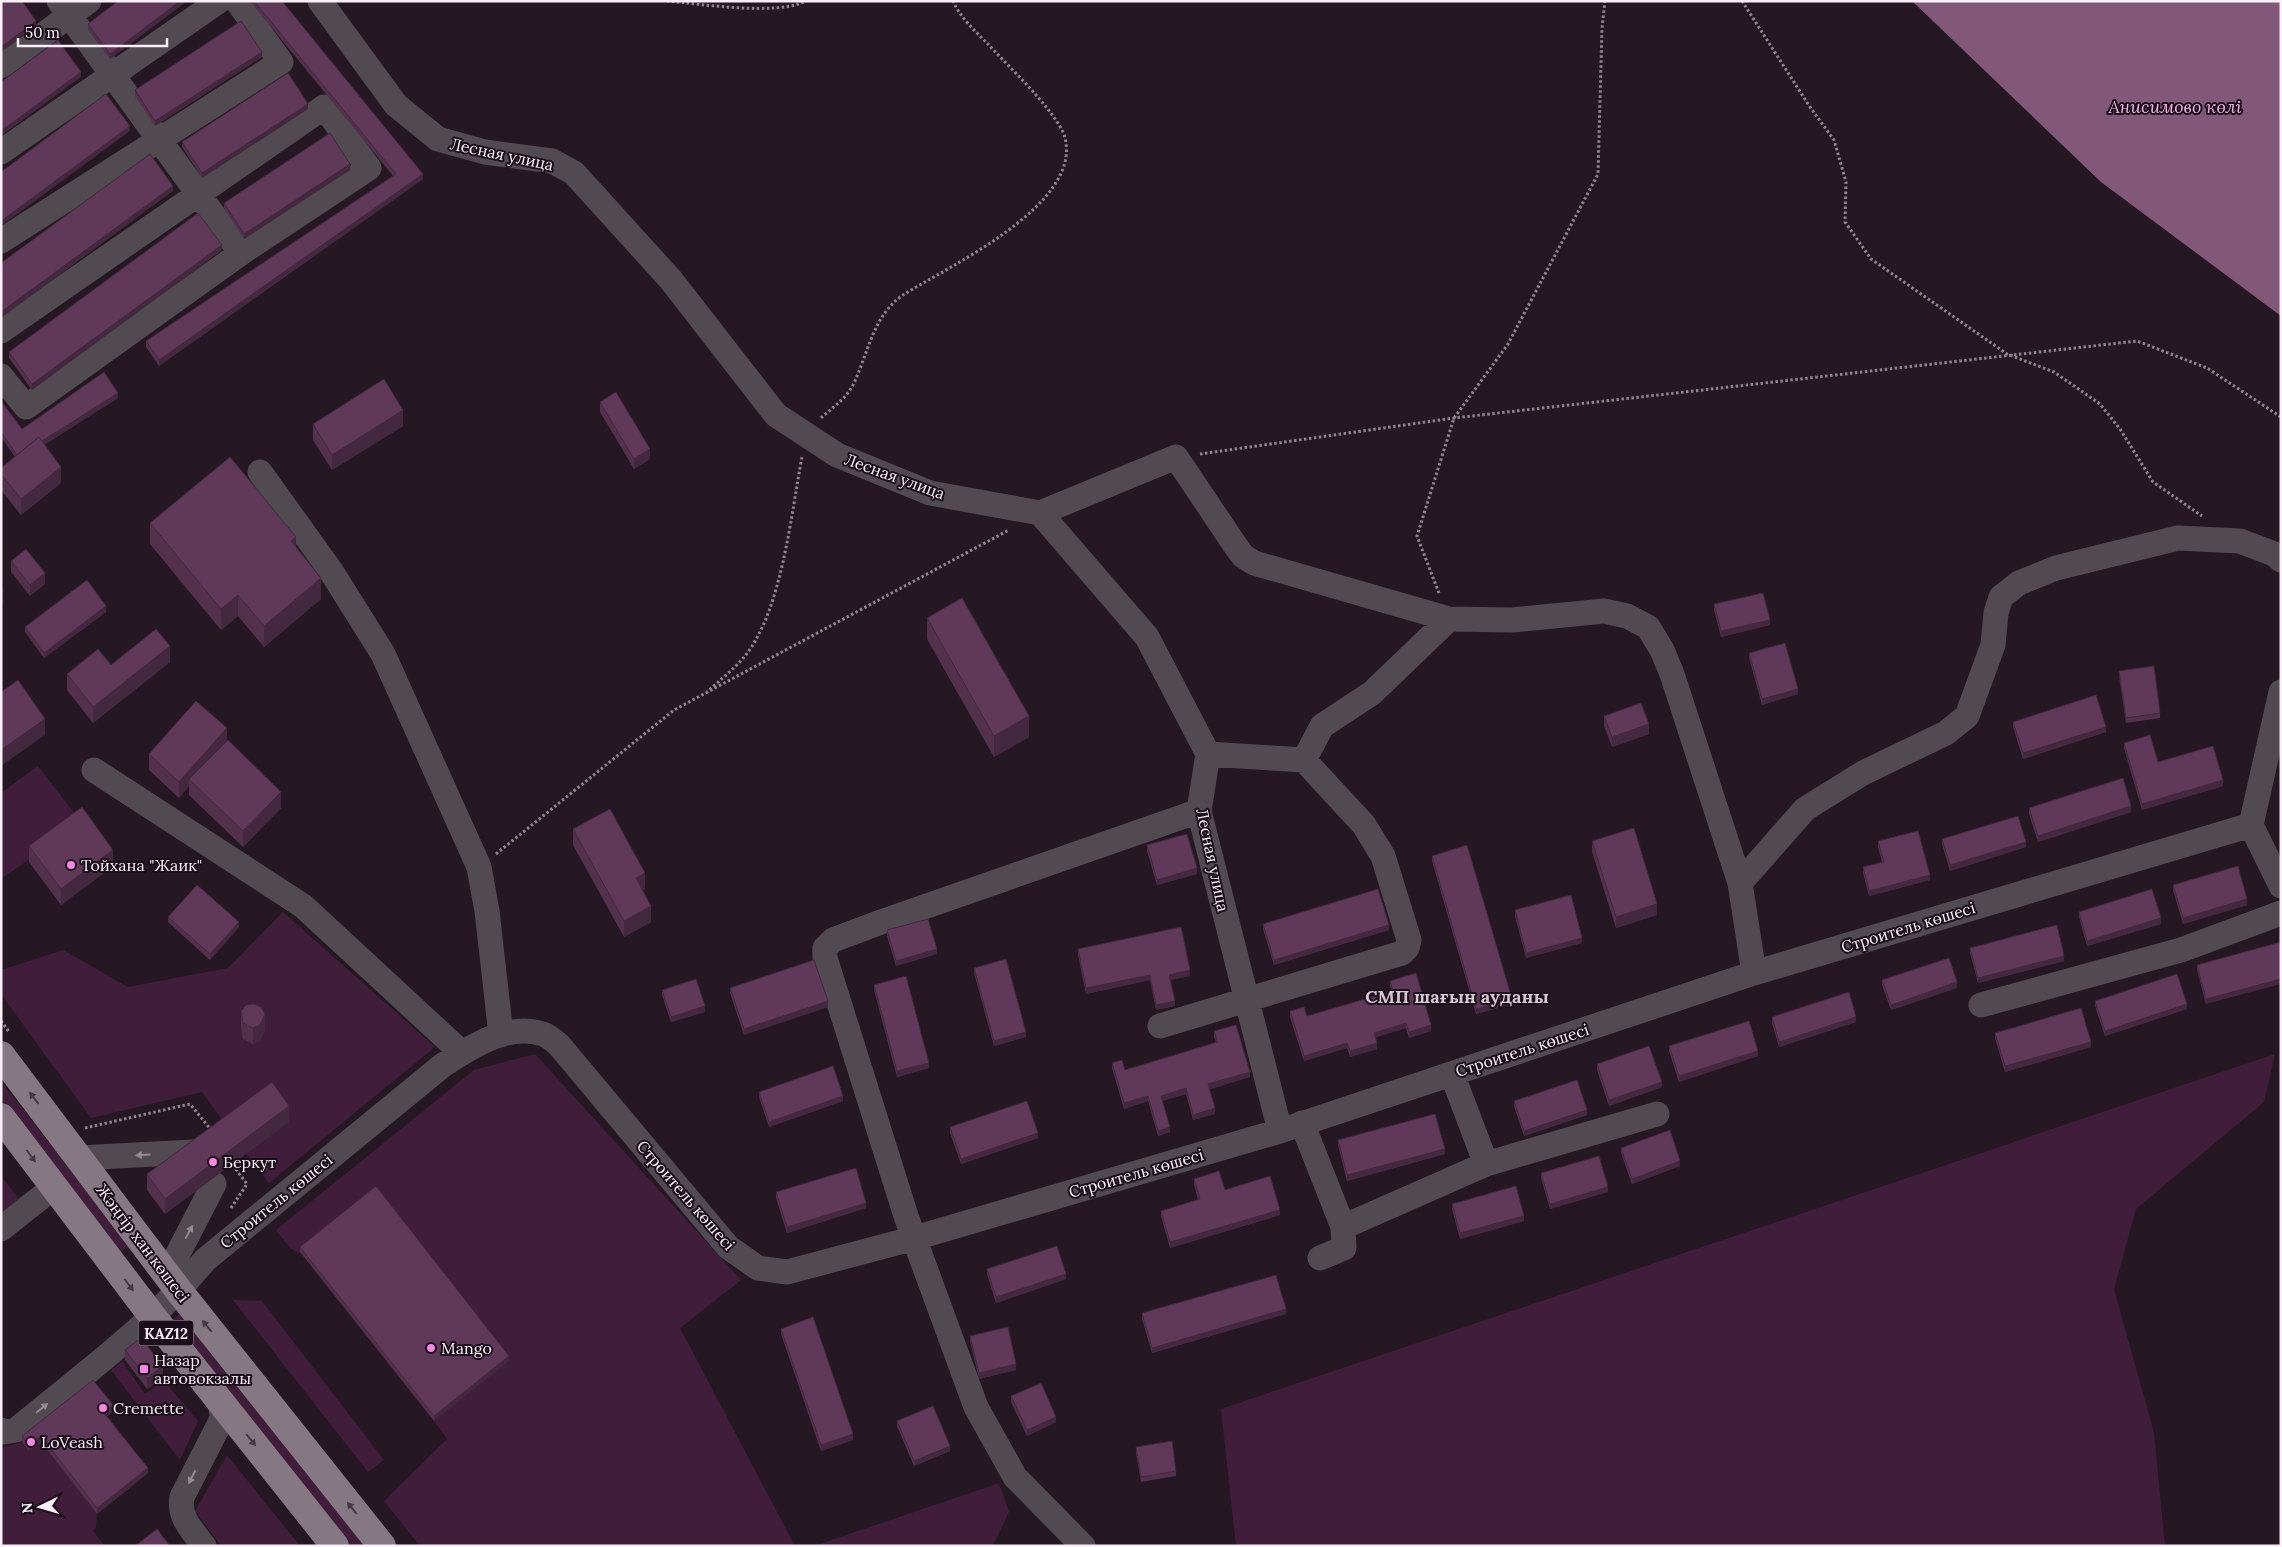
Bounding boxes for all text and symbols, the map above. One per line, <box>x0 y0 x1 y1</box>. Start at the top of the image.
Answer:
scale bar <box>18 15 166 47</box>
text: 50 m <box>25 23 60 42</box>
water label: Анисимово көлі <box>2107 95 2242 118</box>
street label: Лесная улица <box>449 133 555 175</box>
street label: Лесная улица <box>842 449 948 503</box>
street label: Лесная улица <box>1192 807 1234 913</box>
place label: Тойхана "Жаик" <box>81 855 202 875</box>
marker: Тойхана "Жаик" <box>65 859 77 871</box>
street label: Строитель көшесі <box>1839 897 1977 957</box>
district label: СМП шағын ауданы <box>1365 985 1549 1008</box>
street label: Строитель көшесі <box>1453 1019 1591 1081</box>
one-way arrow <box>29 1092 39 1105</box>
street label: Строитель көшесі <box>633 1136 739 1254</box>
street label: Строитель көшесі <box>1066 1144 1206 1202</box>
one-way arrow <box>25 1149 36 1162</box>
street label: Строитель көшесі <box>216 1149 336 1253</box>
one-way arrow <box>135 1151 151 1159</box>
place label: Беркут <box>223 1152 276 1172</box>
marker: Беркут <box>207 1156 219 1168</box>
street label: Жәңгір хан көшесі <box>92 1180 194 1306</box>
one-way arrow <box>185 1224 193 1239</box>
one-way arrow <box>124 1278 134 1292</box>
road number: KAZ12 <box>138 1320 194 1346</box>
one-way arrow <box>201 1320 212 1333</box>
place label: Mango <box>441 1338 492 1358</box>
marker: Mango <box>425 1342 437 1354</box>
place label: Назар автовокзалы <box>154 1350 251 1388</box>
marker: Назар автовокзалы <box>138 1363 150 1375</box>
place label: Cremette <box>113 1398 184 1418</box>
marker: Cremette <box>97 1402 109 1414</box>
one-way arrow <box>35 1403 48 1414</box>
place label: LoVeash <box>41 1432 103 1452</box>
one-way arrow <box>246 1433 257 1446</box>
marker: LoVeash <box>25 1436 37 1448</box>
one-way arrow <box>188 1469 196 1484</box>
north arrow <box>15 1482 65 1532</box>
text: N <box>18 1502 36 1514</box>
one-way arrow <box>347 1502 358 1515</box>

